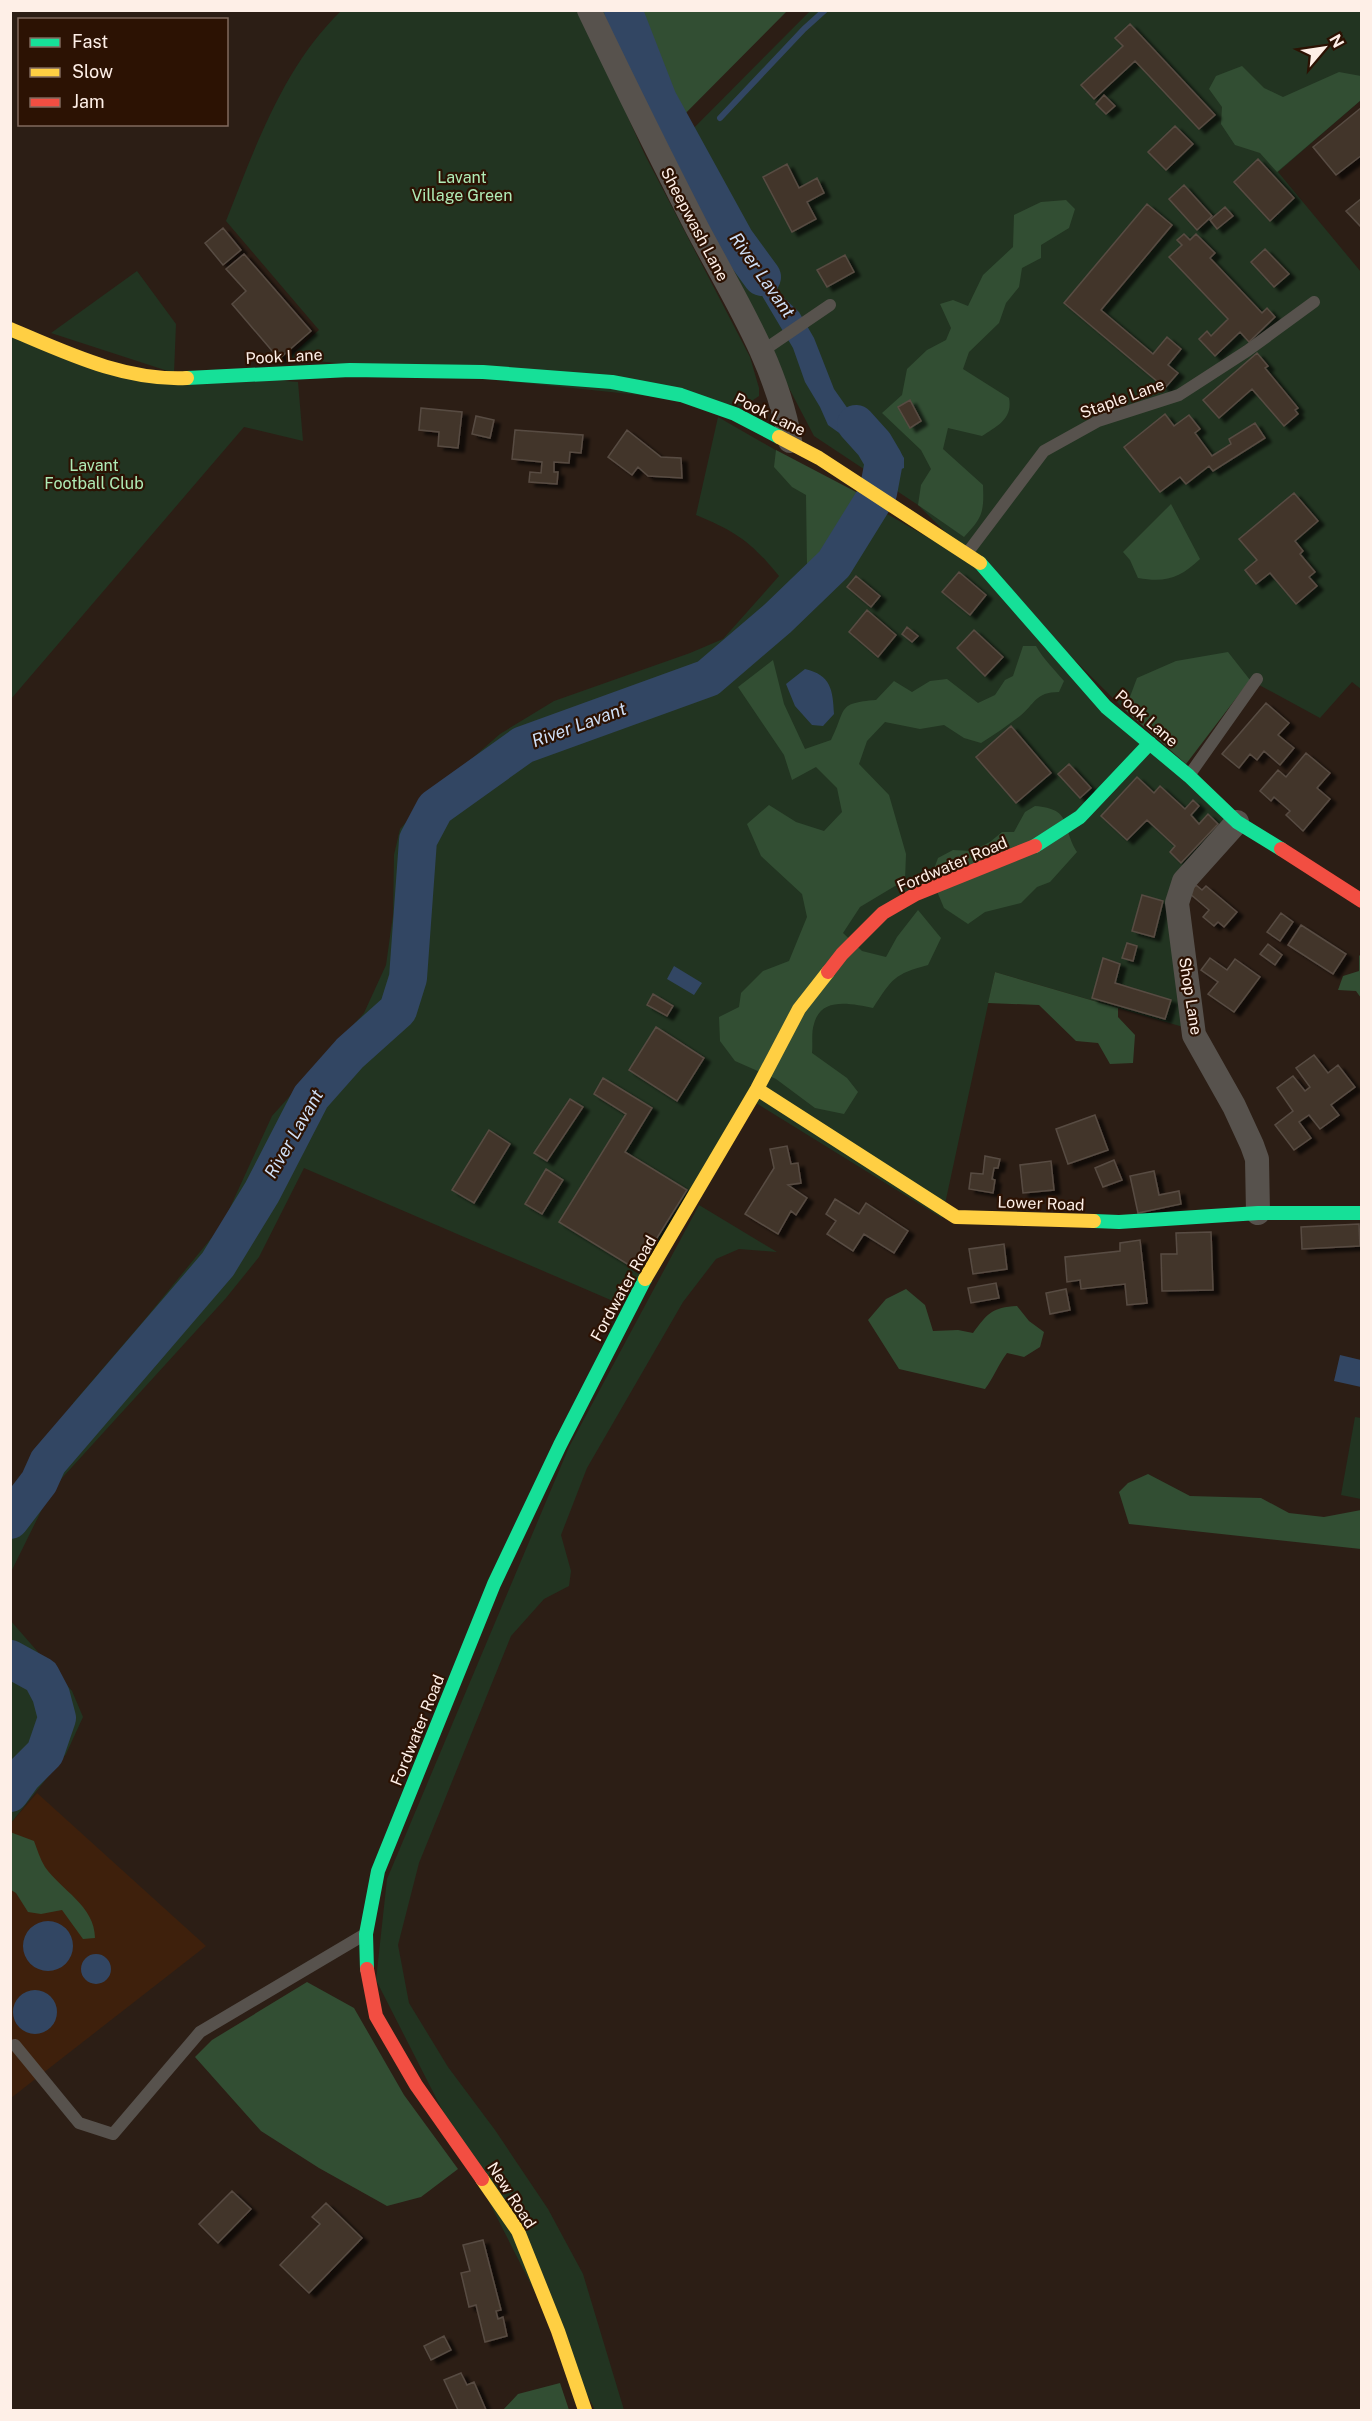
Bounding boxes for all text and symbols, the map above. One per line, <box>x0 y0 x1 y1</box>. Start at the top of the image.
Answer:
legend <box>18 18 228 126</box>
north arrow <box>1294 18 1354 78</box>
text: Fast <box>72 31 108 52</box>
text: N <box>1325 31 1348 51</box>
text: Slow <box>72 61 113 82</box>
text: Jam <box>72 91 105 112</box>
street label: Sheepwash Lane <box>657 164 732 284</box>
park label: Lavant Village Green <box>412 168 512 205</box>
water label: River Lavant <box>725 228 800 321</box>
street label: Pook Lane <box>245 345 323 368</box>
street label: Staple Lane <box>1077 374 1167 423</box>
street label: Pook Lane <box>731 389 809 440</box>
park label: Lavant Football Club <box>44 456 144 493</box>
street label: Pook Lane <box>1111 686 1182 751</box>
water label: River Lavant <box>529 698 629 751</box>
street label: Fordwater Road <box>894 833 1010 896</box>
street label: Shop Lane <box>1175 956 1206 1036</box>
water label: River Lavant <box>260 1085 328 1182</box>
street label: Lower Road <box>997 1192 1085 1215</box>
street label: Fordwater Road <box>587 1232 660 1344</box>
street label: Fordwater Road <box>387 1672 448 1788</box>
street label: New Road <box>483 2159 540 2232</box>

